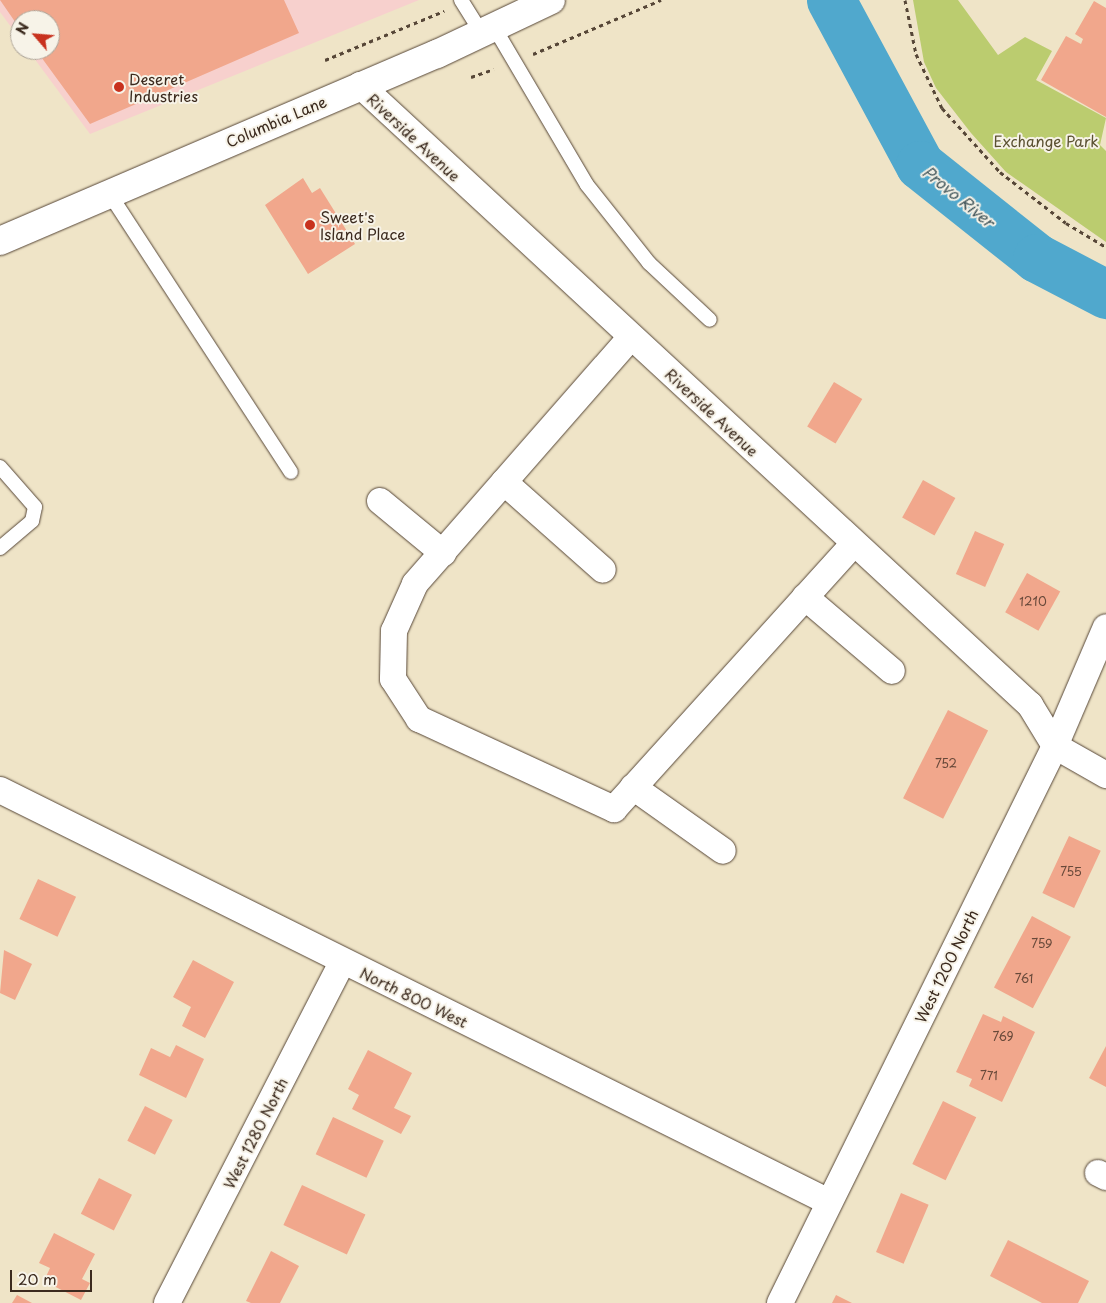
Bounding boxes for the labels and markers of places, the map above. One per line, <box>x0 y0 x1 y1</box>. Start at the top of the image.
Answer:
place label: Deseret Industries <box>129 69 198 104</box>
marker: Deseret Industries <box>113 81 125 93</box>
place label: Sweet's Island Place <box>320 207 406 242</box>
marker: Sweet's Island Place <box>304 219 316 231</box>

